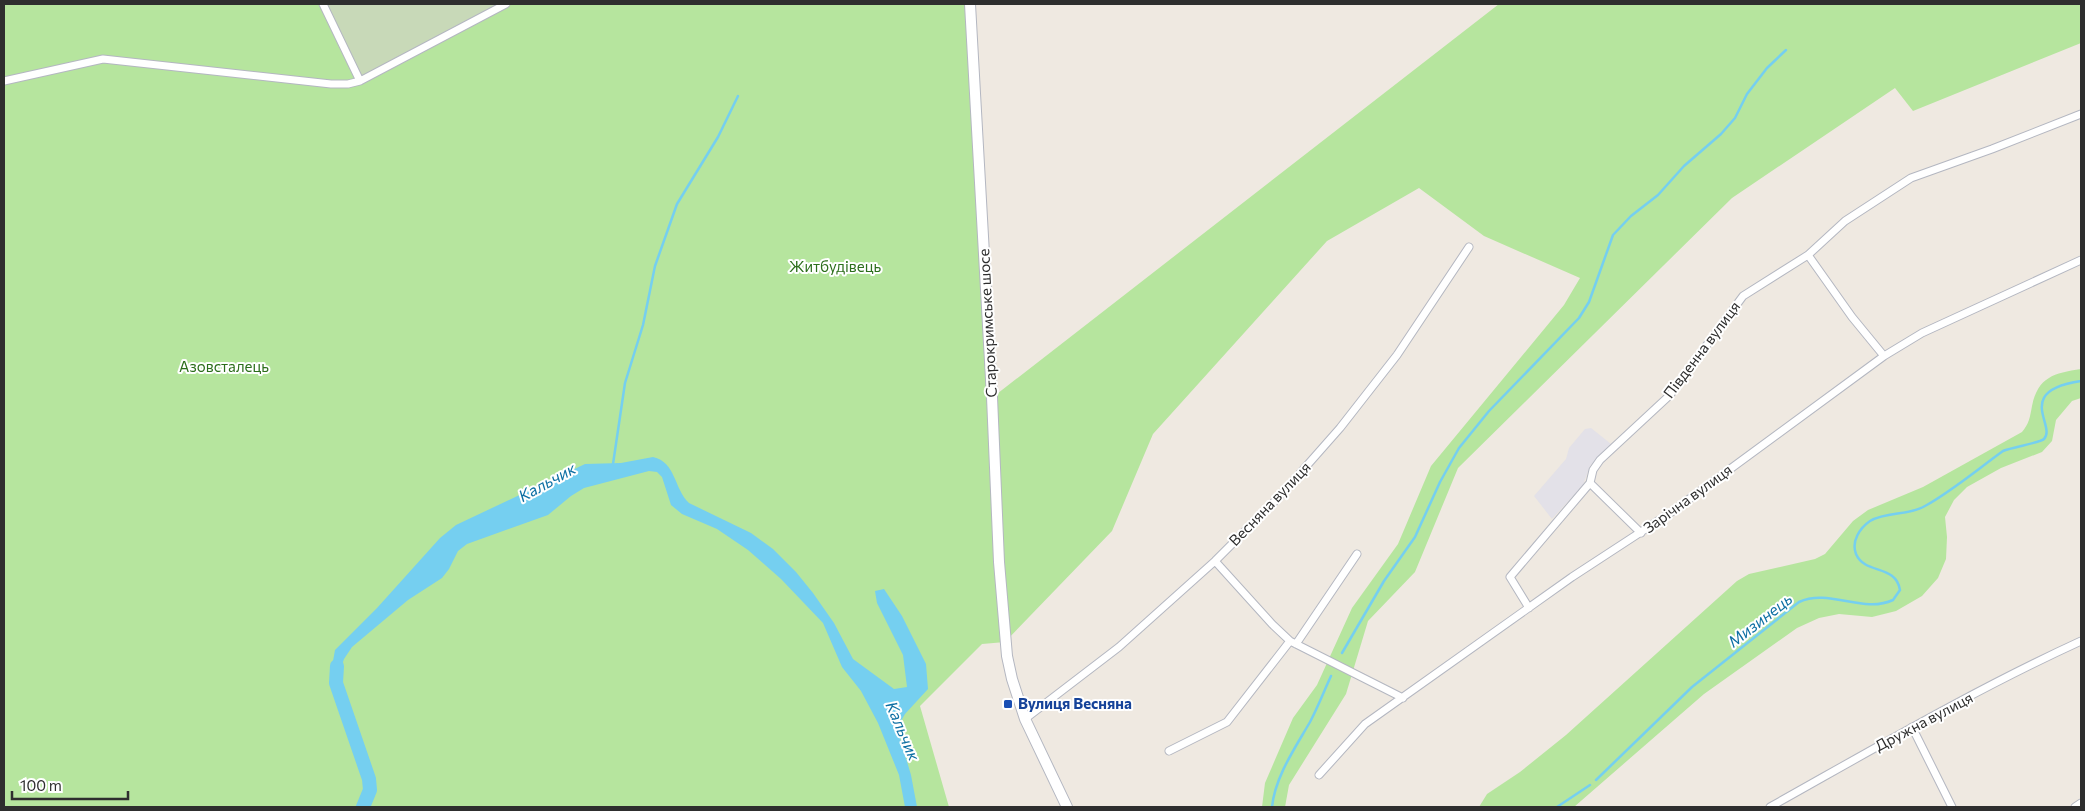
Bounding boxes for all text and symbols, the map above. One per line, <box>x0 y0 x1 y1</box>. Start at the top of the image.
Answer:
street label: Старокримське шосе <box>974 248 1000 398</box>
park label: Житбудівець <box>789 257 881 275</box>
street label: Південна вулиця <box>1659 297 1743 401</box>
park label: Азовсталець <box>179 357 269 375</box>
water label: Кальчик <box>515 458 579 505</box>
street label: Весняна вулиця <box>1225 458 1314 549</box>
street label: Зарічна вулиця <box>1640 460 1735 536</box>
water label: Мизинець <box>1724 589 1796 651</box>
street label: Дружна вулиця <box>1872 688 1976 754</box>
place label: Вулиця Весняна <box>1018 694 1132 712</box>
water label: Кальчик <box>882 698 925 764</box>
marker: Вулиця Весняна <box>1002 698 1014 710</box>
scale bar <box>12 768 129 800</box>
text: 100 m <box>20 776 62 794</box>

